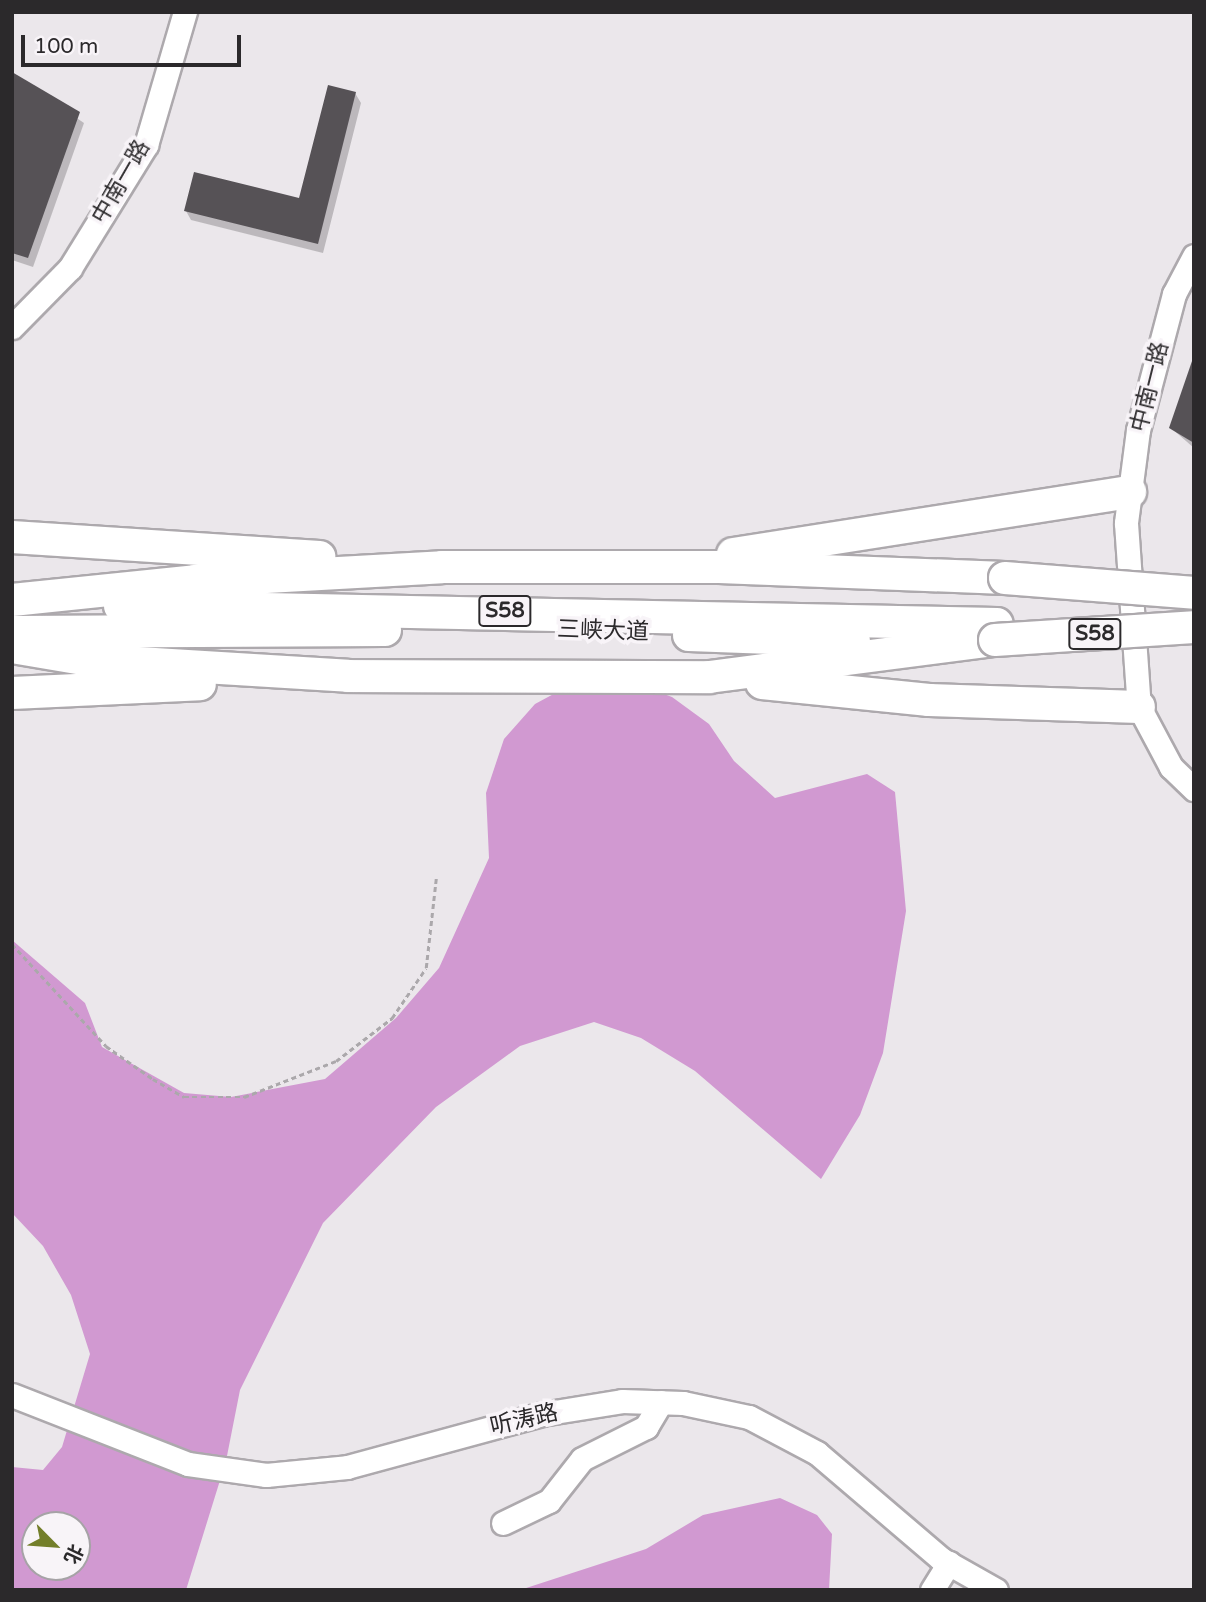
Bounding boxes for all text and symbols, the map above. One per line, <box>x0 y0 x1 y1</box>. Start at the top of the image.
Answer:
scale bar <box>24 21 245 65</box>
text: 100 m <box>34 34 98 59</box>
street label: 中南一路 <box>86 135 156 229</box>
street label: 中南一路 <box>1125 339 1175 435</box>
road number: S58 <box>477 594 533 628</box>
street label: 三峡大道 <box>557 616 649 646</box>
road number: S58 <box>1067 616 1123 652</box>
street label: 听涛路 <box>487 1399 561 1441</box>
north arrow <box>21 1511 91 1581</box>
text: 北 <box>59 1541 87 1567</box>

